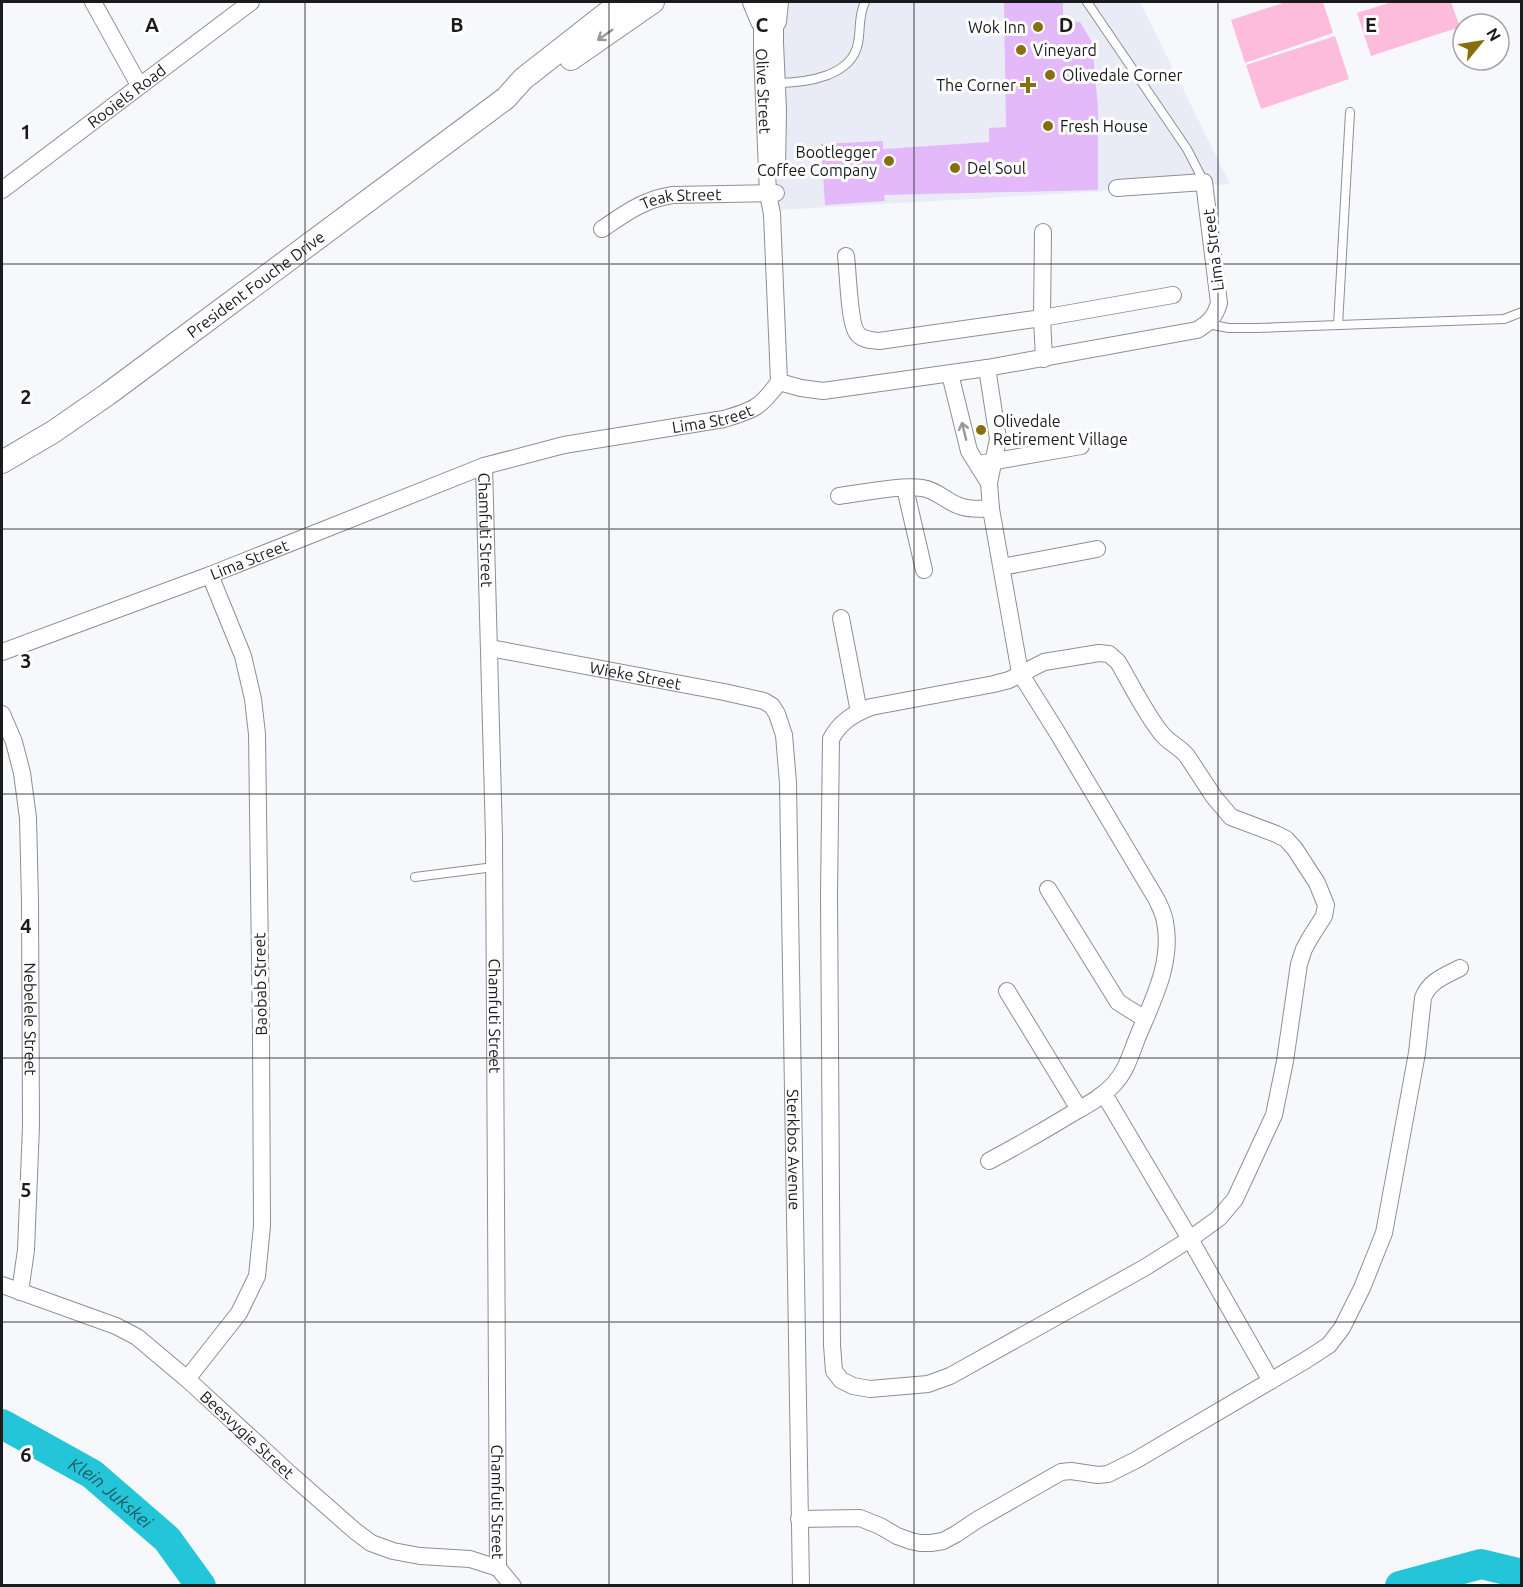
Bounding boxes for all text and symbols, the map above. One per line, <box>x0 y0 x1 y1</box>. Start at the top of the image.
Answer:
north arrow <box>1451 12 1511 72</box>
text: A <box>145 13 159 36</box>
text: B <box>450 13 464 36</box>
text: C <box>756 13 769 36</box>
text: D <box>1059 13 1073 36</box>
text: E <box>1365 13 1377 36</box>
place label: Wok Inn <box>968 18 1026 36</box>
marker: Wok Inn <box>1031 20 1045 34</box>
text: N <box>1483 25 1505 44</box>
one-way arrow <box>597 29 613 41</box>
place label: Vineyard <box>1033 41 1097 59</box>
marker: Vineyard <box>1014 43 1028 57</box>
street label: Olive Street <box>753 48 774 135</box>
street label: Rooiels Road <box>84 61 169 131</box>
place label: Olivedale Corner <box>1062 66 1183 84</box>
marker: Olivedale Corner <box>1043 68 1057 82</box>
place label: The Corner <box>936 76 1016 94</box>
marker: The Corner <box>1021 78 1035 92</box>
place label: Fresh House <box>1060 117 1148 135</box>
marker: Fresh House <box>1041 119 1055 133</box>
text: 1 <box>20 120 32 143</box>
place label: Bootlegger Coffee Company <box>757 143 877 179</box>
marker: Bootlegger Coffee Company <box>882 154 896 168</box>
place label: Del Soul <box>967 159 1026 177</box>
marker: Del Soul <box>948 161 962 175</box>
street label: Teak Street <box>637 185 722 213</box>
street label: Lima Street <box>1199 207 1227 292</box>
street label: President Fouche Drive <box>183 227 328 341</box>
text: 2 <box>20 385 32 408</box>
street label: Lima Street <box>671 401 756 436</box>
place label: Olivedale Retirement Village <box>993 412 1128 448</box>
one-way arrow <box>957 422 969 441</box>
marker: Olivedale Retirement Village <box>974 423 988 437</box>
street label: Chamfuti Street <box>475 472 496 588</box>
street label: Lima Street <box>208 536 292 583</box>
text: 3 <box>20 649 32 672</box>
street label: Wieke Street <box>588 658 683 693</box>
text: 4 <box>20 914 32 937</box>
street label: Baobab Street <box>250 932 270 1036</box>
street label: Chamfuti Street <box>486 958 504 1074</box>
street label: Nebelele Street <box>21 963 40 1076</box>
street label: Sterkbos Avenue <box>784 1089 804 1210</box>
text: 5 <box>20 1178 32 1201</box>
street label: Beesvygie Street <box>197 1387 298 1483</box>
text: 6 <box>20 1443 32 1466</box>
street label: Chamfuti Street <box>488 1444 507 1560</box>
water label: Klein Jukskei <box>66 1453 157 1532</box>

